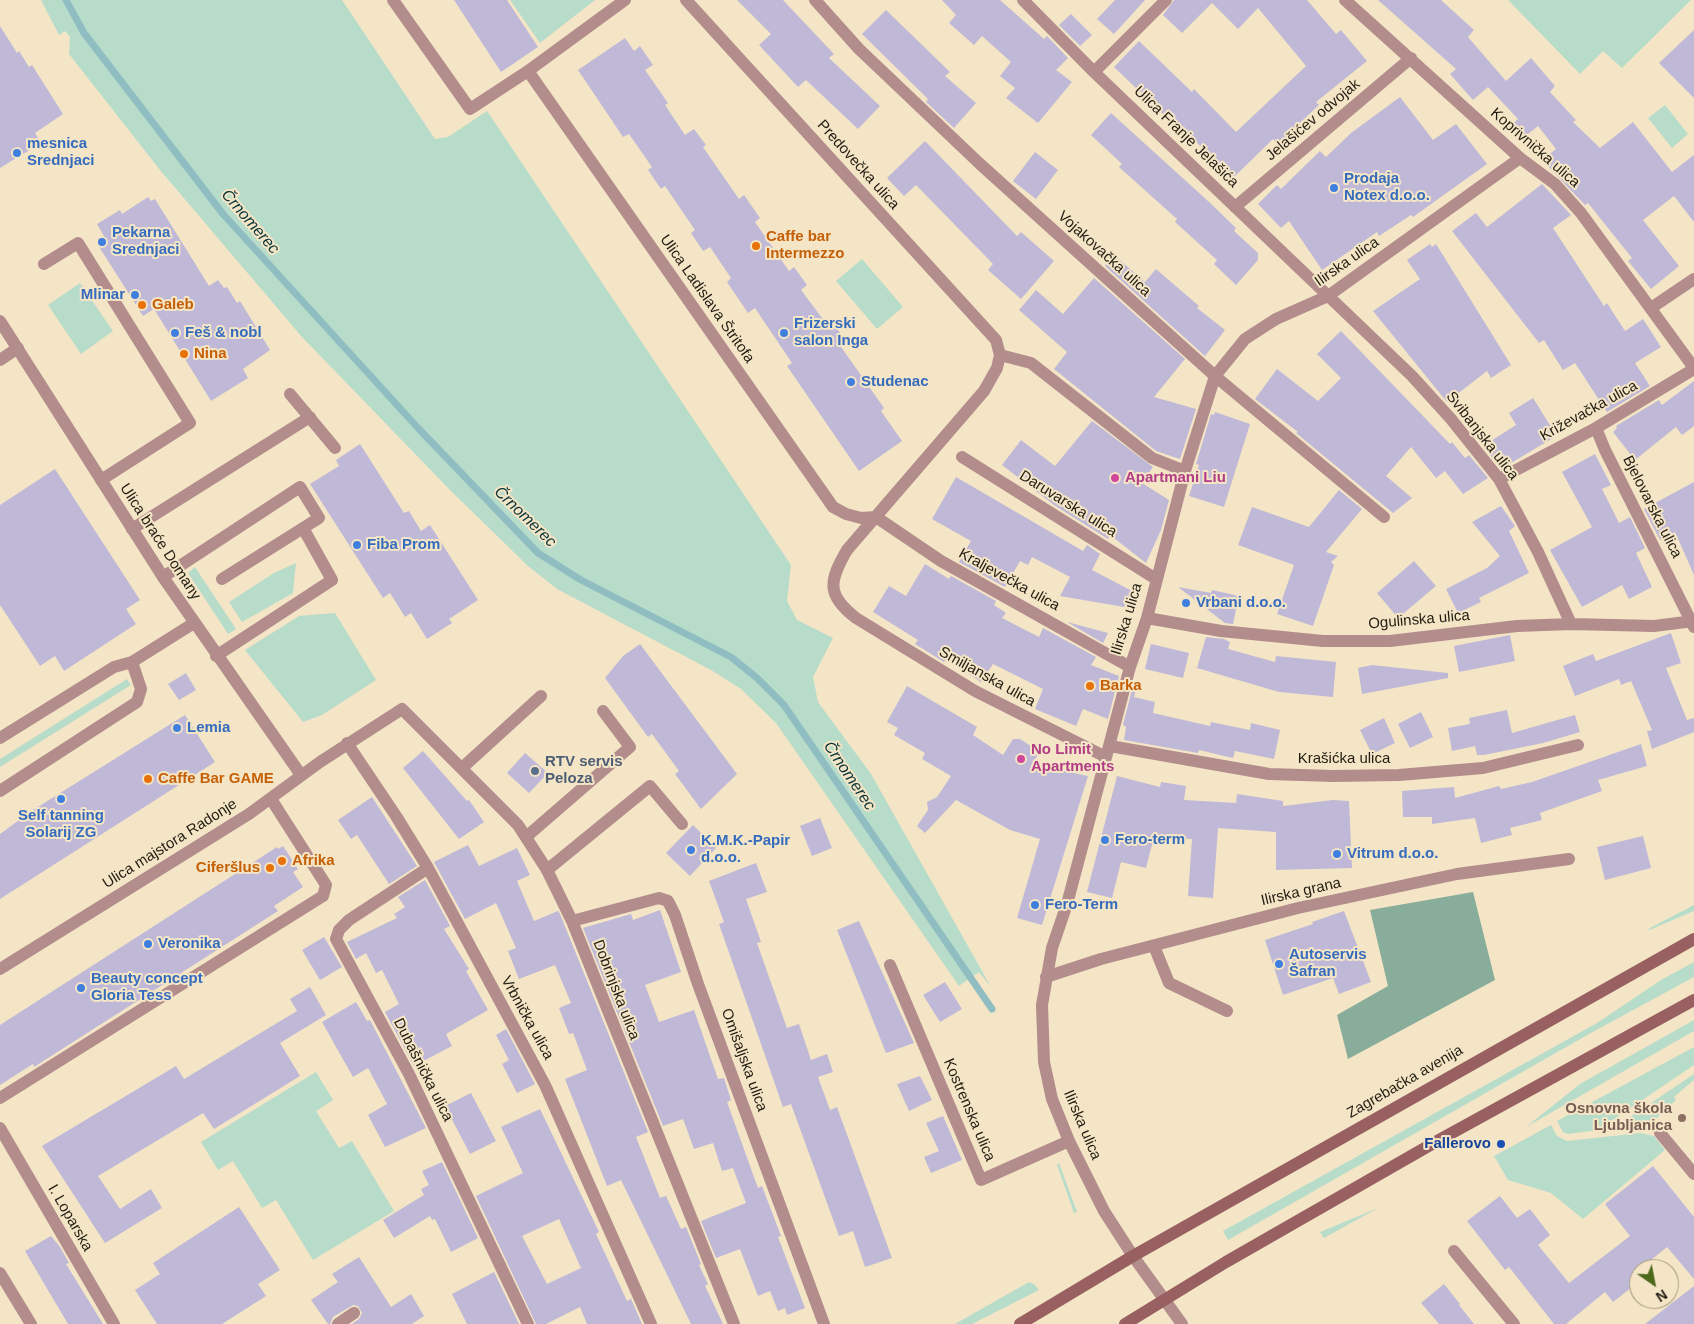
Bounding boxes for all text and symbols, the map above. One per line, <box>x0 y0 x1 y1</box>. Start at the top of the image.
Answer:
street label: Jelašićev odvojak <box>1262 75 1364 165</box>
street label: Ulica Franje Jelašića <box>1130 82 1242 192</box>
street label: Koprivnička ulica <box>1487 104 1583 192</box>
street label: Predovečka ulica <box>813 117 903 213</box>
place label: mesnica Srednjaci <box>27 135 95 170</box>
marker: mesnica Srednjaci <box>11 147 23 159</box>
place label: Prodaja Notex d.o.o. <box>1344 170 1430 205</box>
marker: Prodaja Notex d.o.o. <box>1328 182 1340 194</box>
water label: Črnomerec <box>217 186 283 258</box>
street label: Vojakovačka ulica <box>1054 207 1154 301</box>
place label: Pekarna Srednjaci <box>112 224 180 259</box>
place label: Caffe bar Intermezzo <box>766 228 844 263</box>
street label: Ulica Ladislava Štritofa <box>656 231 758 367</box>
street label: Ilirska ulica <box>1311 233 1383 291</box>
marker: Pekarna Srednjaci <box>96 236 108 248</box>
marker: Caffe bar Intermezzo <box>750 240 762 252</box>
place label: Mlinar <box>81 286 125 304</box>
marker: Mlinar <box>129 289 141 301</box>
place label: Galeb <box>152 296 194 314</box>
marker: Galeb <box>136 299 148 311</box>
place label: Frizerski salon Inga <box>794 315 868 350</box>
place label: Feš & nobl <box>185 324 262 342</box>
marker: Feš & nobl <box>169 327 181 339</box>
marker: Frizerski salon Inga <box>778 327 790 339</box>
place label: Nina <box>194 345 227 363</box>
marker: Nina <box>178 348 190 360</box>
place label: Studenac <box>861 373 929 391</box>
marker: Studenac <box>845 376 857 388</box>
street label: Križevačka ulica <box>1537 377 1641 445</box>
street label: Svibanjska ulica <box>1442 388 1522 484</box>
street label: Bjelovarska ulica <box>1618 453 1686 561</box>
street label: Daruvarska ulica <box>1016 467 1120 541</box>
place label: Apartmani Liu <box>1125 469 1226 487</box>
marker: Apartmani Liu <box>1109 472 1121 484</box>
street label: Ulica braće Domany <box>116 480 204 604</box>
water label: Črnomerec <box>490 483 560 551</box>
place label: Fiba Prom <box>367 536 440 554</box>
marker: Fiba Prom <box>351 539 363 551</box>
street label: Kraljevečka ulica <box>955 545 1063 615</box>
street label: Ilirska ulica <box>1108 581 1146 657</box>
place label: Vrbani d.o.o. <box>1196 594 1286 612</box>
marker: Vrbani d.o.o. <box>1180 597 1192 609</box>
street label: Ogulinska ulica <box>1368 607 1470 633</box>
street label: Smiljanska ulica <box>936 643 1038 711</box>
place label: Barka <box>1100 677 1142 695</box>
marker: Barka <box>1084 680 1096 692</box>
place label: Lemia <box>187 719 230 737</box>
marker: Lemia <box>171 722 183 734</box>
water label: Črnomerec <box>819 738 879 814</box>
place label: No Limit Apartments <box>1031 741 1114 776</box>
street label: Krašićka ulica <box>1298 750 1390 768</box>
place label: RTV servis Peloza <box>545 753 623 788</box>
marker: No Limit Apartments <box>1015 753 1027 765</box>
marker: RTV servis Peloza <box>529 765 541 777</box>
place label: Caffe Bar GAME <box>158 770 274 788</box>
marker: Caffe Bar GAME <box>142 773 154 785</box>
marker: Self tanning Solarij ZG <box>55 793 67 805</box>
street label: Ulica majstora Radonje <box>99 795 241 893</box>
place label: Self tanning Solarij ZG <box>18 807 104 842</box>
place label: Fero-term <box>1115 831 1185 849</box>
place label: K.M.K.-Papir d.o.o. <box>701 832 790 867</box>
marker: Fero-term <box>1099 834 1111 846</box>
marker: K.M.K.-Papir d.o.o. <box>685 844 697 856</box>
place label: Vitrum d.o.o. <box>1347 845 1438 863</box>
marker: Vitrum d.o.o. <box>1331 848 1343 860</box>
place label: Afrika <box>292 852 335 870</box>
marker: Afrika <box>276 855 288 867</box>
place label: Ciferšlus <box>196 859 260 877</box>
marker: Ciferšlus <box>264 862 276 874</box>
street label: Ilirska grana <box>1259 874 1343 910</box>
place label: Fero-Term <box>1045 896 1118 914</box>
marker: Fero-Term <box>1029 899 1041 911</box>
place label: Veronika <box>158 935 221 953</box>
street label: Dobrinjska ulica <box>589 937 643 1043</box>
marker: Veronika <box>142 938 154 950</box>
place label: Autoservis Šafran <box>1289 946 1367 981</box>
marker: Autoservis Šafran <box>1273 958 1285 970</box>
place label: Beauty concept Gloria Tess <box>91 970 203 1005</box>
street label: Vrbnička ulica <box>497 973 557 1063</box>
marker: Beauty concept Gloria Tess <box>75 982 87 994</box>
street label: Omišaljska ulica <box>717 1006 771 1114</box>
street label: Dubašnička ulica <box>389 1015 457 1125</box>
street label: Zagrebačka avenija <box>1344 1041 1466 1123</box>
street label: Kostrenska ulica <box>939 1056 999 1164</box>
street label: Ilirska ulica <box>1059 1087 1105 1163</box>
place label: Osnovna škola Ljubljanica <box>1565 1100 1672 1135</box>
marker: Osnovna škola Ljubljanica <box>1676 1112 1688 1124</box>
place label: Fallerovo <box>1424 1135 1491 1153</box>
marker: Fallerovo <box>1495 1138 1507 1150</box>
street label: I. Loparska <box>44 1181 96 1255</box>
north arrow <box>1629 1259 1679 1309</box>
text: N <box>1653 1286 1670 1305</box>

